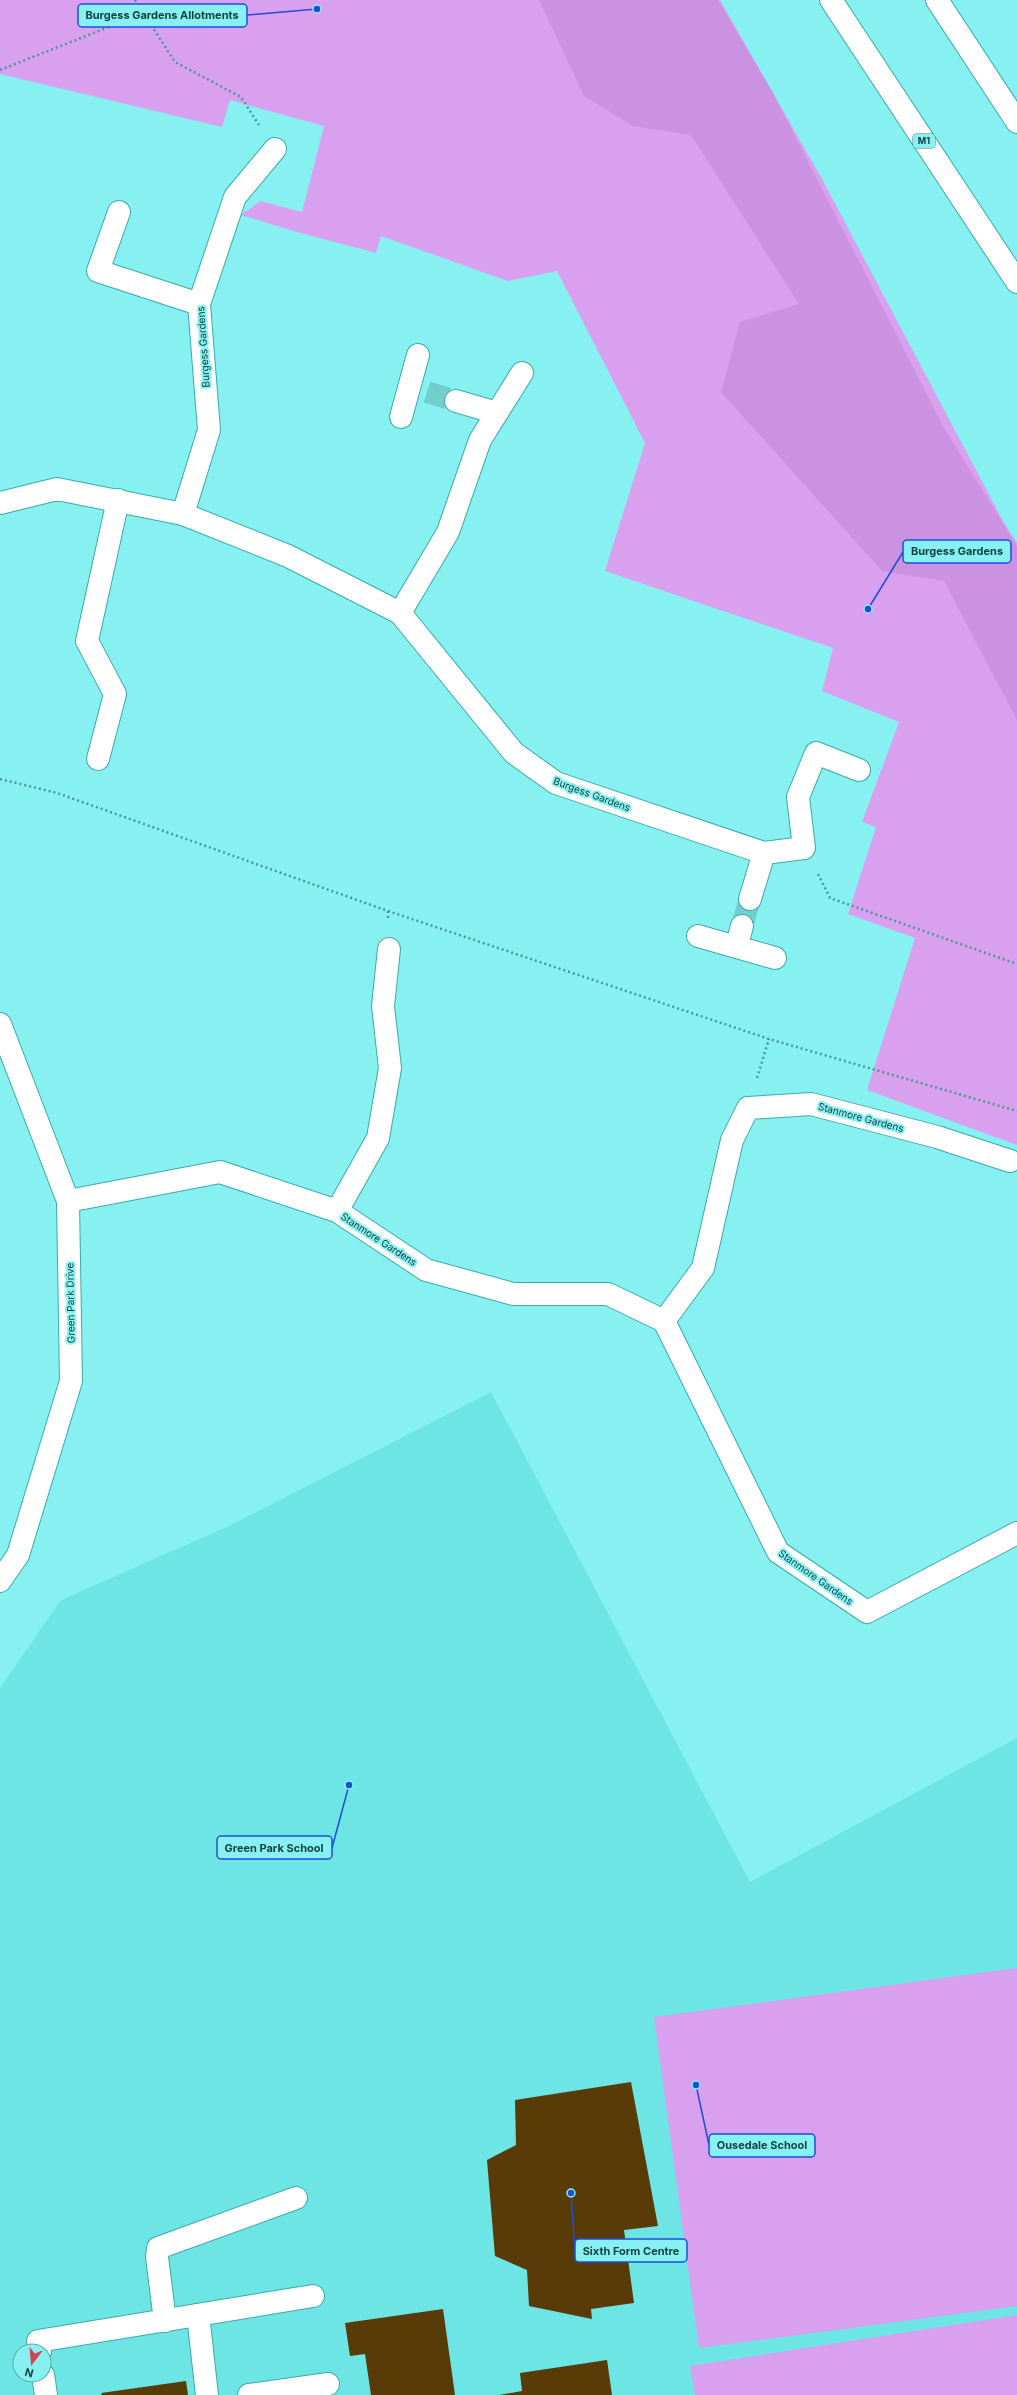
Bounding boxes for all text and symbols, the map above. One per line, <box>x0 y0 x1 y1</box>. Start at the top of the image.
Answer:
callout: Burgess Gardens Allotments <box>78 4 247 27</box>
text: Burgess Gardens Allotments <box>85 8 239 22</box>
road number: M1 <box>913 134 935 148</box>
street label: Burgess Gardens <box>194 306 212 388</box>
callout: Burgess Gardens <box>903 540 1011 563</box>
text: Burgess Gardens <box>911 544 1003 558</box>
street label: Burgess Gardens <box>552 774 632 814</box>
street label: Stanmore Gardens <box>817 1100 905 1134</box>
street label: Stanmore Gardens <box>339 1210 419 1268</box>
street label: Green Park Drive <box>63 1262 77 1343</box>
street label: Stanmore Gardens <box>776 1547 856 1607</box>
callout: Green Park School <box>217 1836 332 1859</box>
text: Green Park School <box>224 1841 324 1855</box>
callout: Ousedale School <box>709 2134 815 2157</box>
text: Ousedale School <box>717 2138 807 2152</box>
callout: Sixth Form Centre <box>575 2239 687 2262</box>
text: Sixth Form Centre <box>583 2244 680 2258</box>
north arrow <box>12 2343 52 2383</box>
text: N <box>23 2365 35 2380</box>

